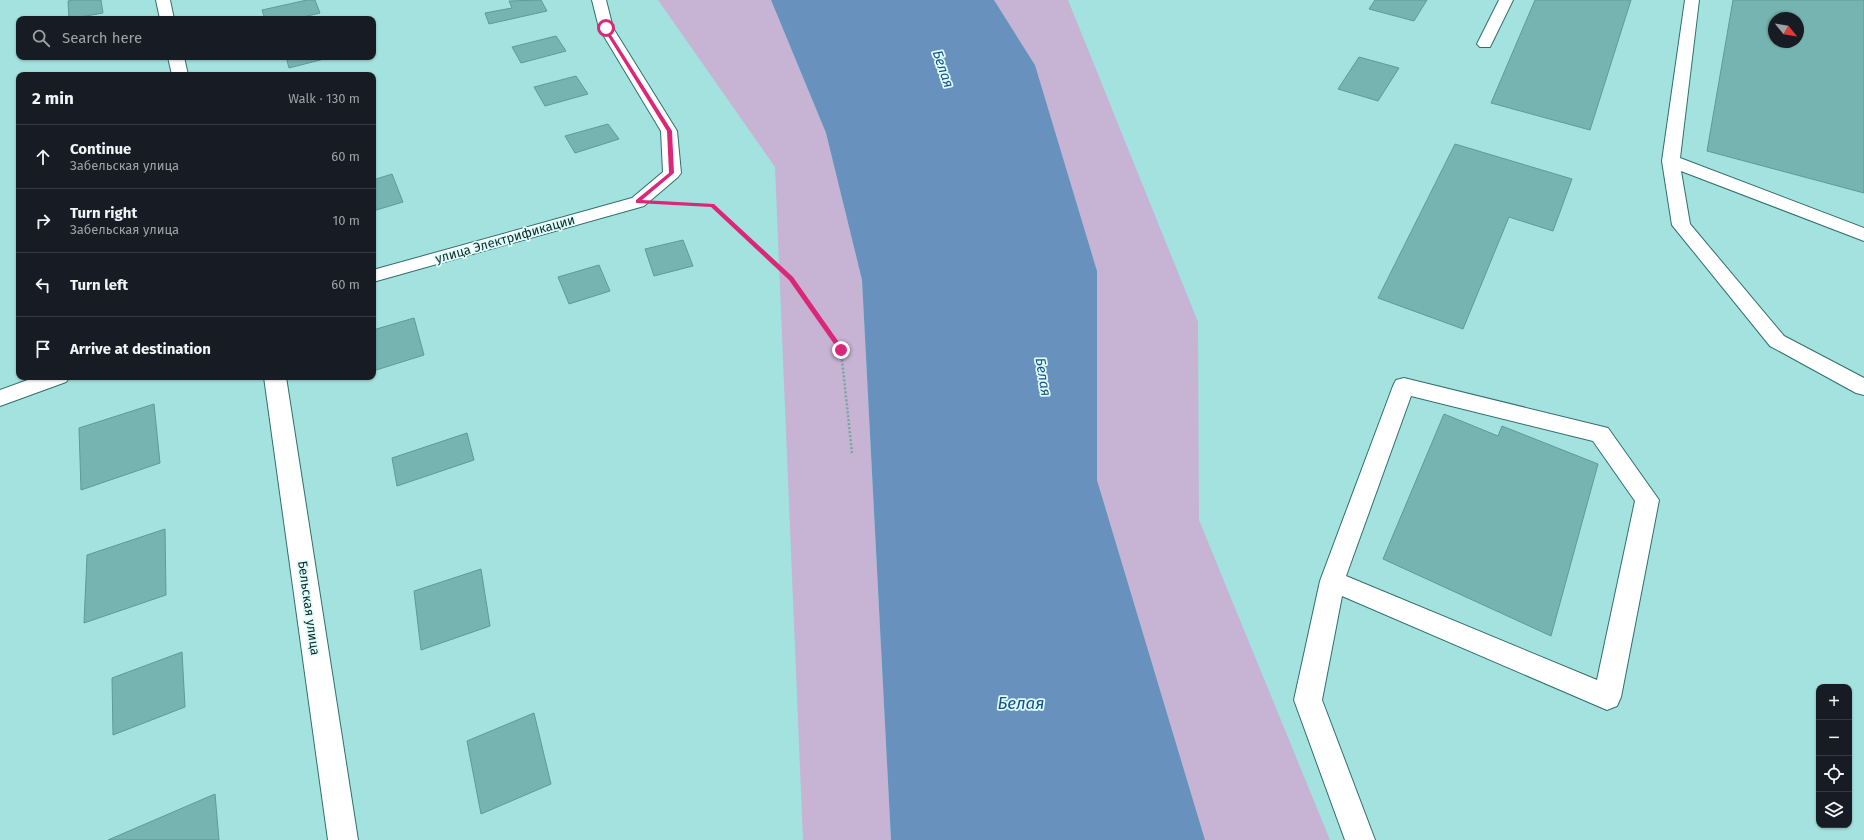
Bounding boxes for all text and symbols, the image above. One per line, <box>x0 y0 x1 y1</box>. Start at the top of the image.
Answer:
north arrow <box>1768 12 1804 48</box>
search box <box>16 16 376 60</box>
route start <box>597 19 615 37</box>
icon: search <box>30 27 52 49</box>
text: Search here <box>62 29 142 47</box>
water label: Белая <box>929 48 957 90</box>
text: 2 min <box>32 88 74 109</box>
text: Walk · 130 m <box>288 91 360 106</box>
text: Continue <box>70 140 131 158</box>
icon: ahead <box>32 146 54 168</box>
text: 60 m <box>331 149 360 164</box>
text: Забельская улица <box>70 158 179 173</box>
text: Turn right <box>70 204 137 222</box>
icon: right <box>32 210 54 232</box>
street label: улица Электрификации <box>433 212 577 266</box>
text: 10 m <box>333 213 360 228</box>
text: Забельская улица <box>70 222 179 237</box>
icon: left <box>32 274 54 296</box>
text: Turn left <box>70 276 128 294</box>
text: 60 m <box>331 277 360 292</box>
icon: arrive <box>32 338 54 360</box>
text: Arrive at destination <box>70 340 211 358</box>
route end <box>832 341 850 359</box>
water label: Белая <box>1032 357 1054 397</box>
street label: Бельская улица <box>295 560 323 656</box>
map controls <box>1816 684 1852 828</box>
button: + <box>1816 684 1852 720</box>
water label: Белая <box>997 693 1045 714</box>
button: − <box>1816 720 1852 756</box>
button: locate <box>1816 756 1852 792</box>
button: layers <box>1816 792 1852 828</box>

